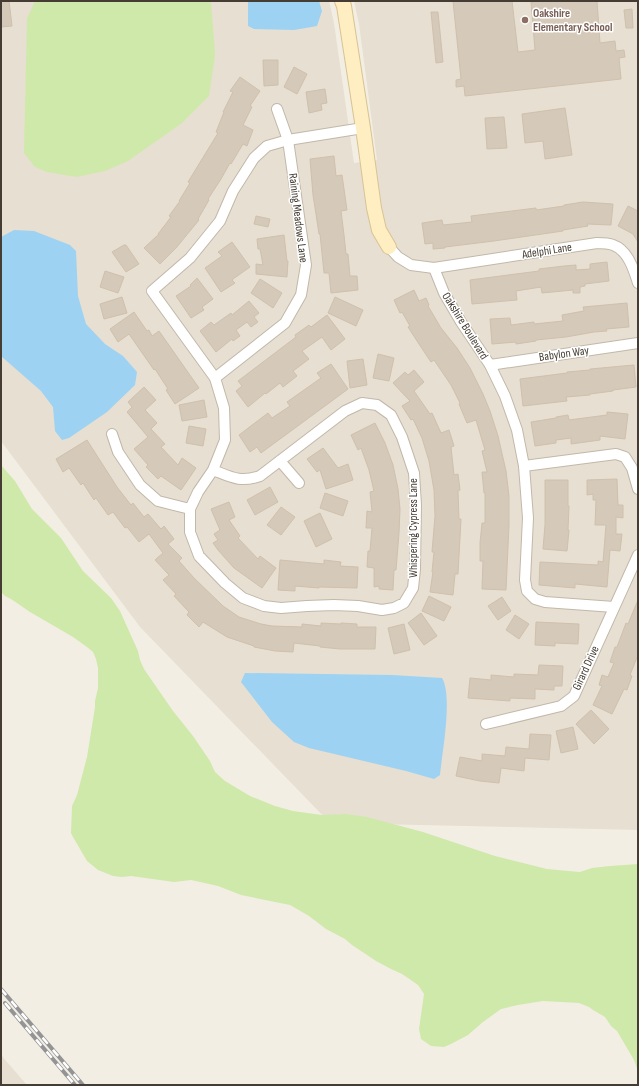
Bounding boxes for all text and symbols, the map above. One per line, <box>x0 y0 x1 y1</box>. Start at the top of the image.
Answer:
place label: Oakshire Elementary School <box>533 6 613 35</box>
marker: Oakshire Elementary School <box>520 15 530 25</box>
street label: Raining Meadows Lane <box>285 172 311 264</box>
street label: Adelphi Lane <box>520 240 573 262</box>
street label: Oakshire Boulevard <box>438 290 492 362</box>
street label: Babylon Way <box>538 343 590 365</box>
street label: Whispering Cypress Lane <box>406 478 421 578</box>
street label: Girard Drive <box>569 643 603 693</box>

